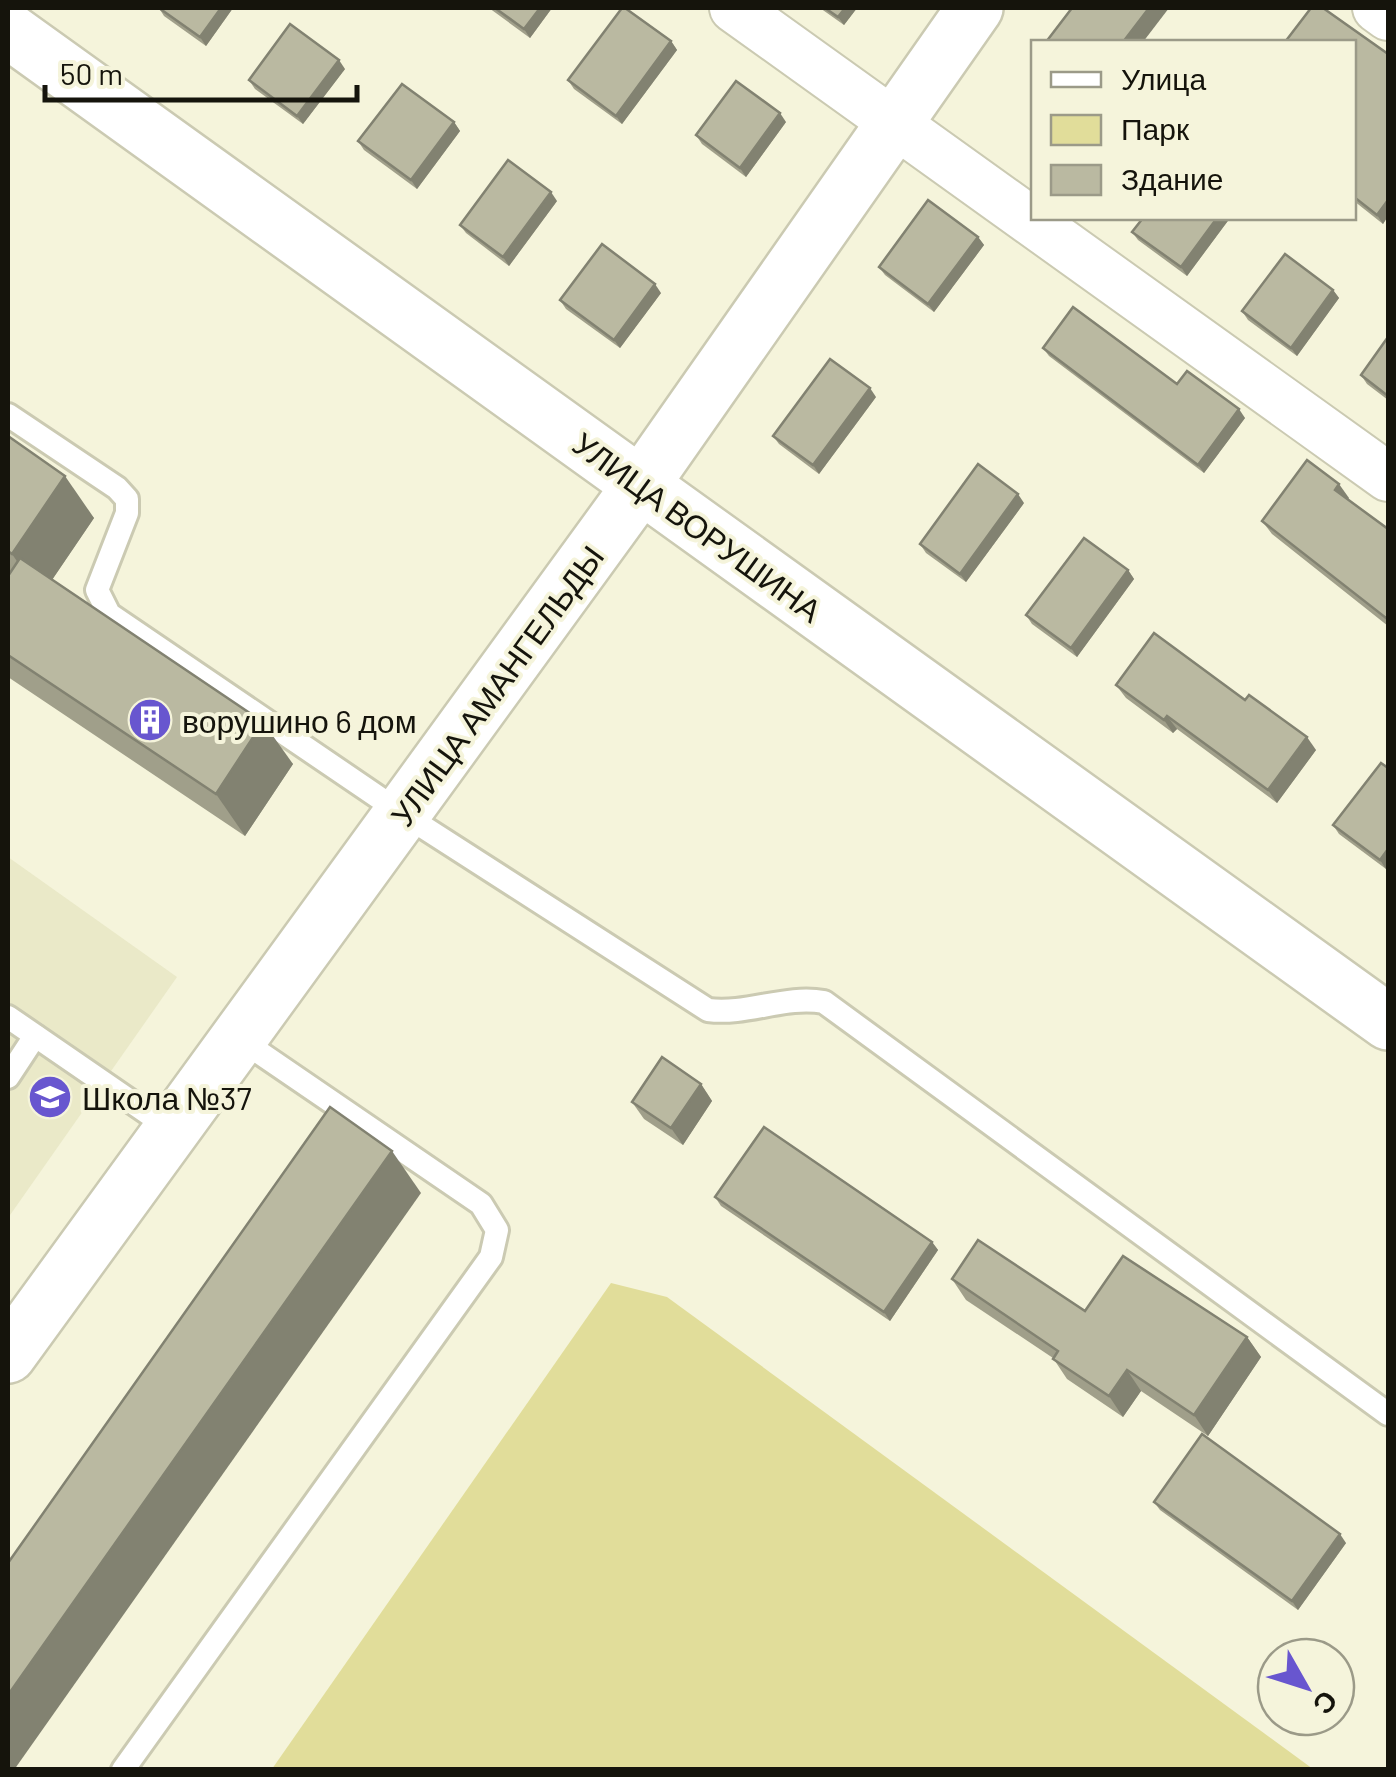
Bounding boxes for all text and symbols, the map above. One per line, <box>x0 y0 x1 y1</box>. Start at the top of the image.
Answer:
scale bar <box>45 40 358 102</box>
legend <box>1031 40 1356 220</box>
text: 50 m <box>60 55 123 91</box>
text: Улица <box>1121 60 1206 96</box>
text: Парк <box>1121 110 1190 146</box>
text: Здание <box>1121 160 1223 196</box>
street label: УЛИЦА ВОРУШИНА <box>566 423 830 630</box>
street label: УЛИЦА АМАНГЕЛЬДЫ <box>382 537 611 833</box>
building icon: ворушино 6 дом <box>127 697 173 743</box>
place label: ворушино 6 дом <box>182 701 417 740</box>
school or university icon: Школа №37 <box>27 1074 73 1120</box>
place label: Школа №37 <box>82 1078 252 1116</box>
north arrow <box>1256 1637 1356 1737</box>
text: С <box>1307 1685 1346 1722</box>

